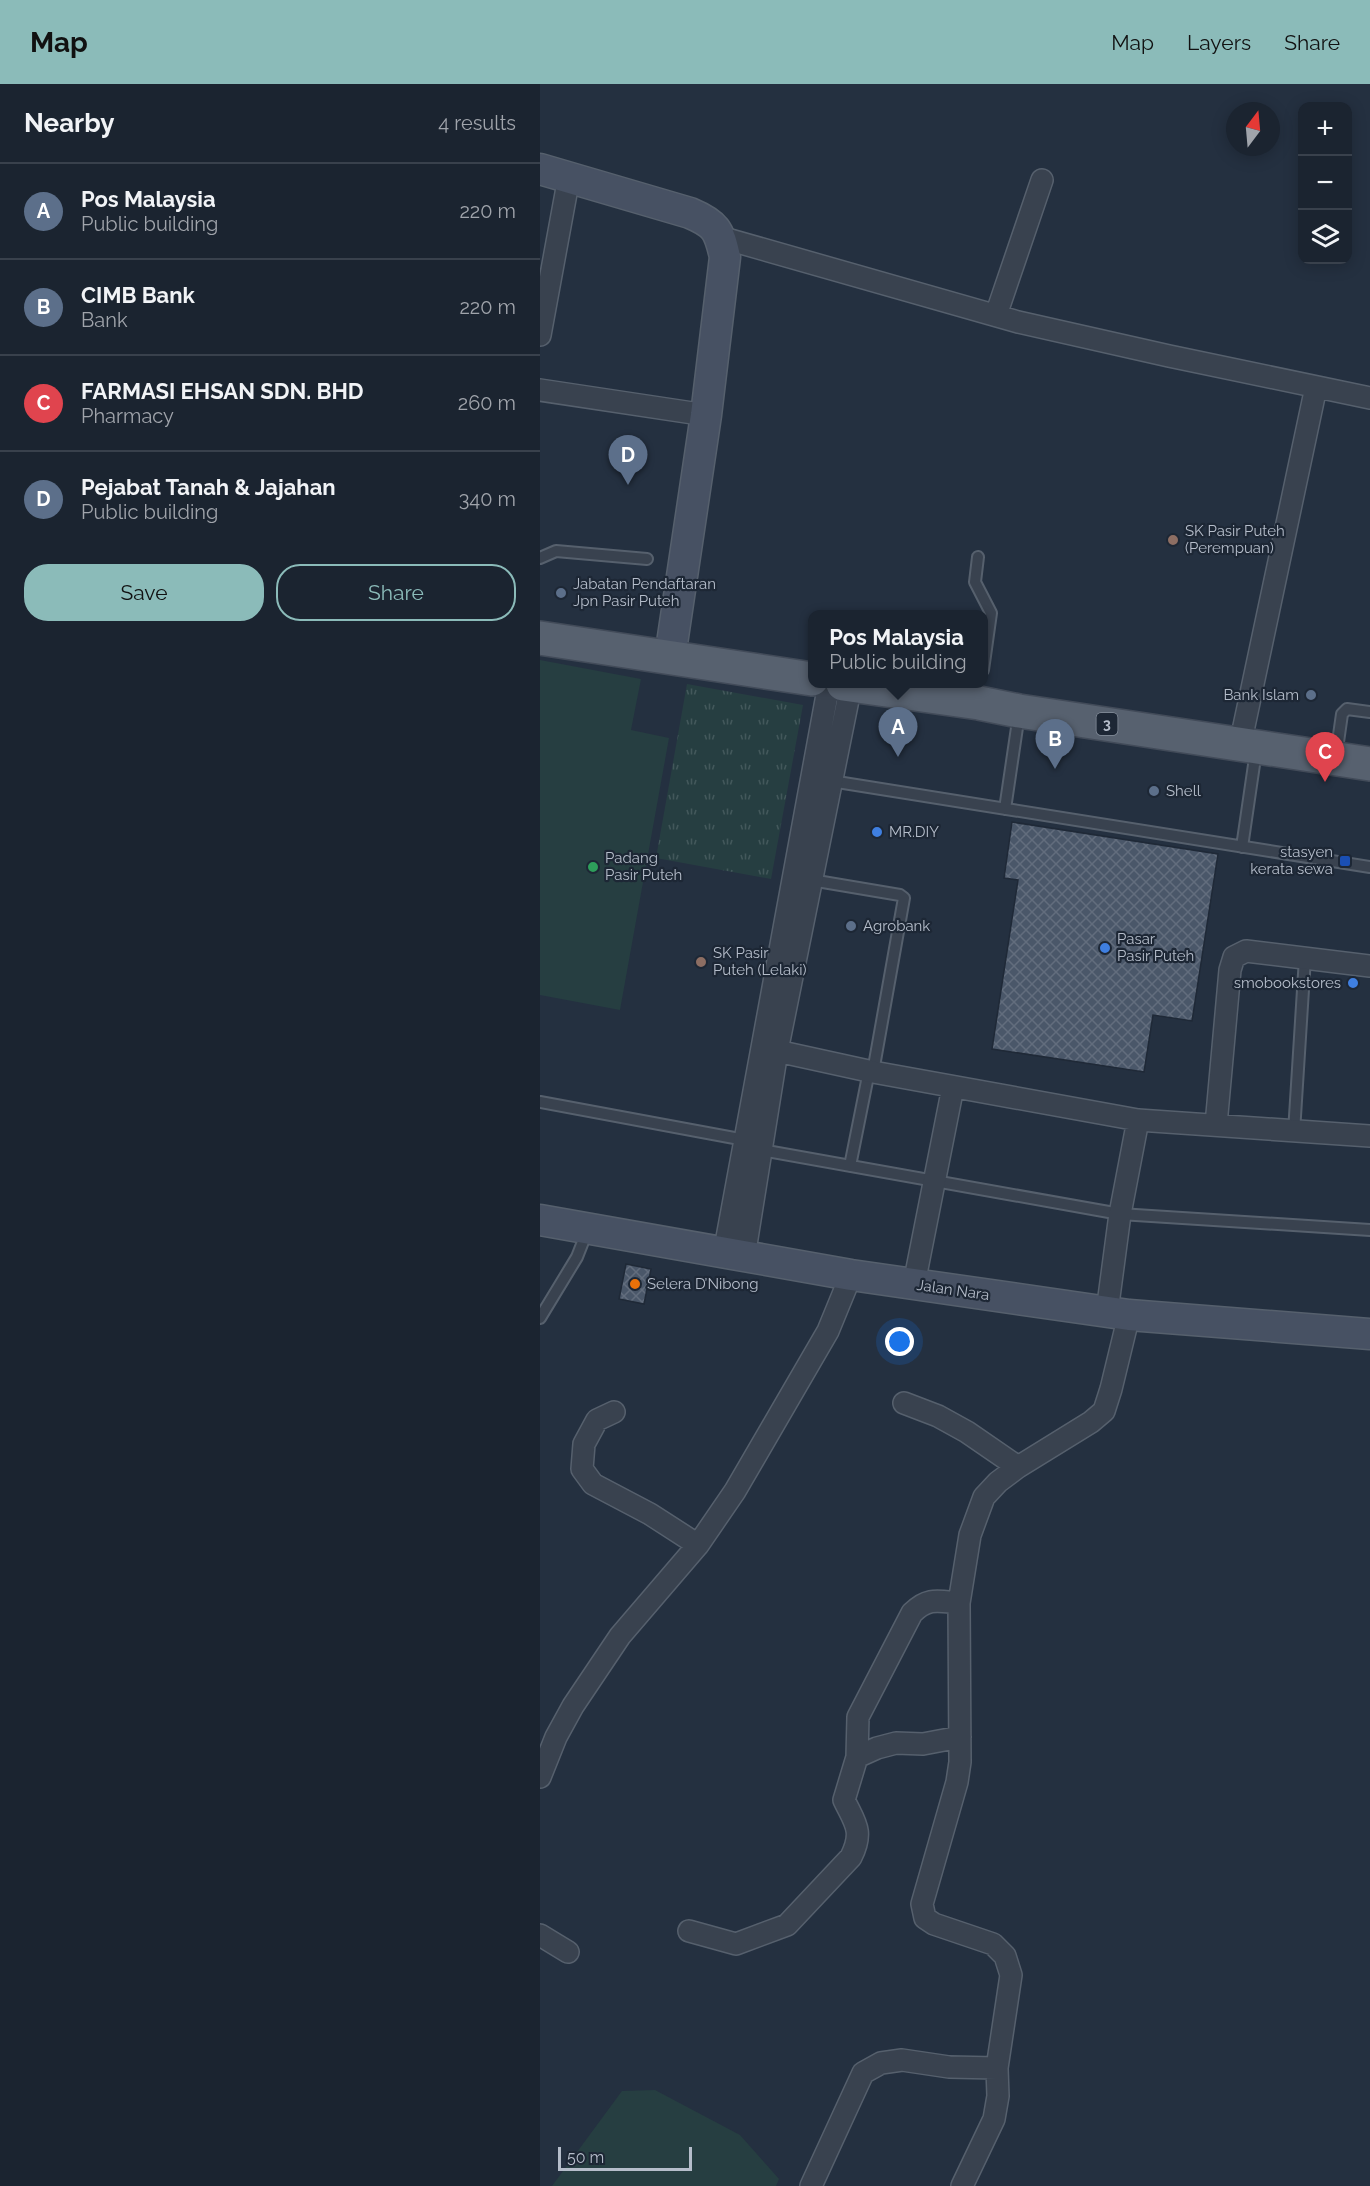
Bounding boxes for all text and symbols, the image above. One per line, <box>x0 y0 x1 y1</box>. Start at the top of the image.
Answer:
text: Map <box>30 26 88 59</box>
text: Map <box>1111 30 1154 55</box>
text: Layers <box>1187 30 1251 55</box>
text: Share <box>1284 30 1340 55</box>
north arrow <box>1226 102 1280 156</box>
map controls <box>1298 102 1352 264</box>
button: + <box>1298 102 1352 156</box>
text: Nearby <box>24 108 114 138</box>
text: 4 results <box>438 111 516 135</box>
button: − <box>1298 156 1352 210</box>
text: Pos Malaysia <box>81 186 216 212</box>
text: A <box>37 199 50 223</box>
text: 220 m <box>459 199 516 223</box>
button: layers <box>1298 210 1352 264</box>
text: Public building <box>81 212 218 236</box>
text: CIMB Bank <box>81 282 195 308</box>
text: B <box>37 295 50 319</box>
text: 220 m <box>459 295 516 319</box>
text: Bank <box>81 308 127 332</box>
text: FARMASI EHSAN SDN. BHD <box>81 378 364 404</box>
text: C <box>37 391 50 415</box>
text: 260 m <box>458 391 516 415</box>
text: Pharmacy <box>81 404 174 428</box>
pin: D <box>608 436 647 485</box>
text: Pejabat Tanah & Jajahan <box>81 474 336 500</box>
text: D <box>36 487 51 511</box>
text: 340 m <box>459 487 516 511</box>
text: Public building <box>81 500 218 524</box>
place label: SK Pasir Puteh (Perempuan) <box>1185 522 1285 557</box>
marker: SK Pasir Puteh (Perempuan) <box>1166 533 1180 547</box>
button: Save <box>24 564 264 621</box>
button: Share <box>276 564 516 621</box>
place label: Jabatan Pendaftaran Jpn Pasir Puteh <box>573 575 716 610</box>
marker: Jabatan Pendaftaran Jpn Pasir Puteh <box>554 586 568 600</box>
popup <box>808 610 988 688</box>
text: Pos Malaysia <box>829 624 964 650</box>
text: Public building <box>829 650 967 674</box>
place label: Bank Islam <box>1223 686 1299 704</box>
marker: Bank Islam <box>1304 688 1318 702</box>
pin: A <box>878 708 918 757</box>
road number: 3 <box>1096 713 1118 735</box>
pin: B <box>1036 720 1074 769</box>
pin: C <box>1306 732 1344 782</box>
place label: Shell <box>1166 782 1202 800</box>
marker: Shell <box>1147 784 1161 798</box>
place label: MR.DIY <box>889 823 939 841</box>
marker: MR.DIY <box>870 825 884 839</box>
place label: stasyen kerata sewa <box>1250 843 1333 878</box>
place label: Padang Pasir Puteh <box>605 849 682 884</box>
marker: stasyen kerata sewa <box>1338 854 1352 868</box>
marker: Padang Pasir Puteh <box>586 860 600 874</box>
place label: Agrobank <box>863 917 930 935</box>
marker: Agrobank <box>844 919 858 933</box>
place label: Pasar Pasir Puteh <box>1117 930 1194 965</box>
marker: Pasar Pasir Puteh <box>1098 941 1112 955</box>
place label: SK Pasir Puteh (Lelaki) <box>713 944 806 979</box>
marker: SK Pasir Puteh (Lelaki) <box>694 955 708 969</box>
place label: smobookstores <box>1234 974 1341 992</box>
marker: smobookstores <box>1346 976 1360 990</box>
place label: Selera D’Nibong <box>647 1275 758 1293</box>
street label: Jalan Nara <box>916 1276 990 1304</box>
marker: Selera D’Nibong <box>628 1277 642 1291</box>
your location <box>885 1327 914 1356</box>
scale bar <box>558 2144 692 2172</box>
text: 50 m <box>567 2148 604 2167</box>

